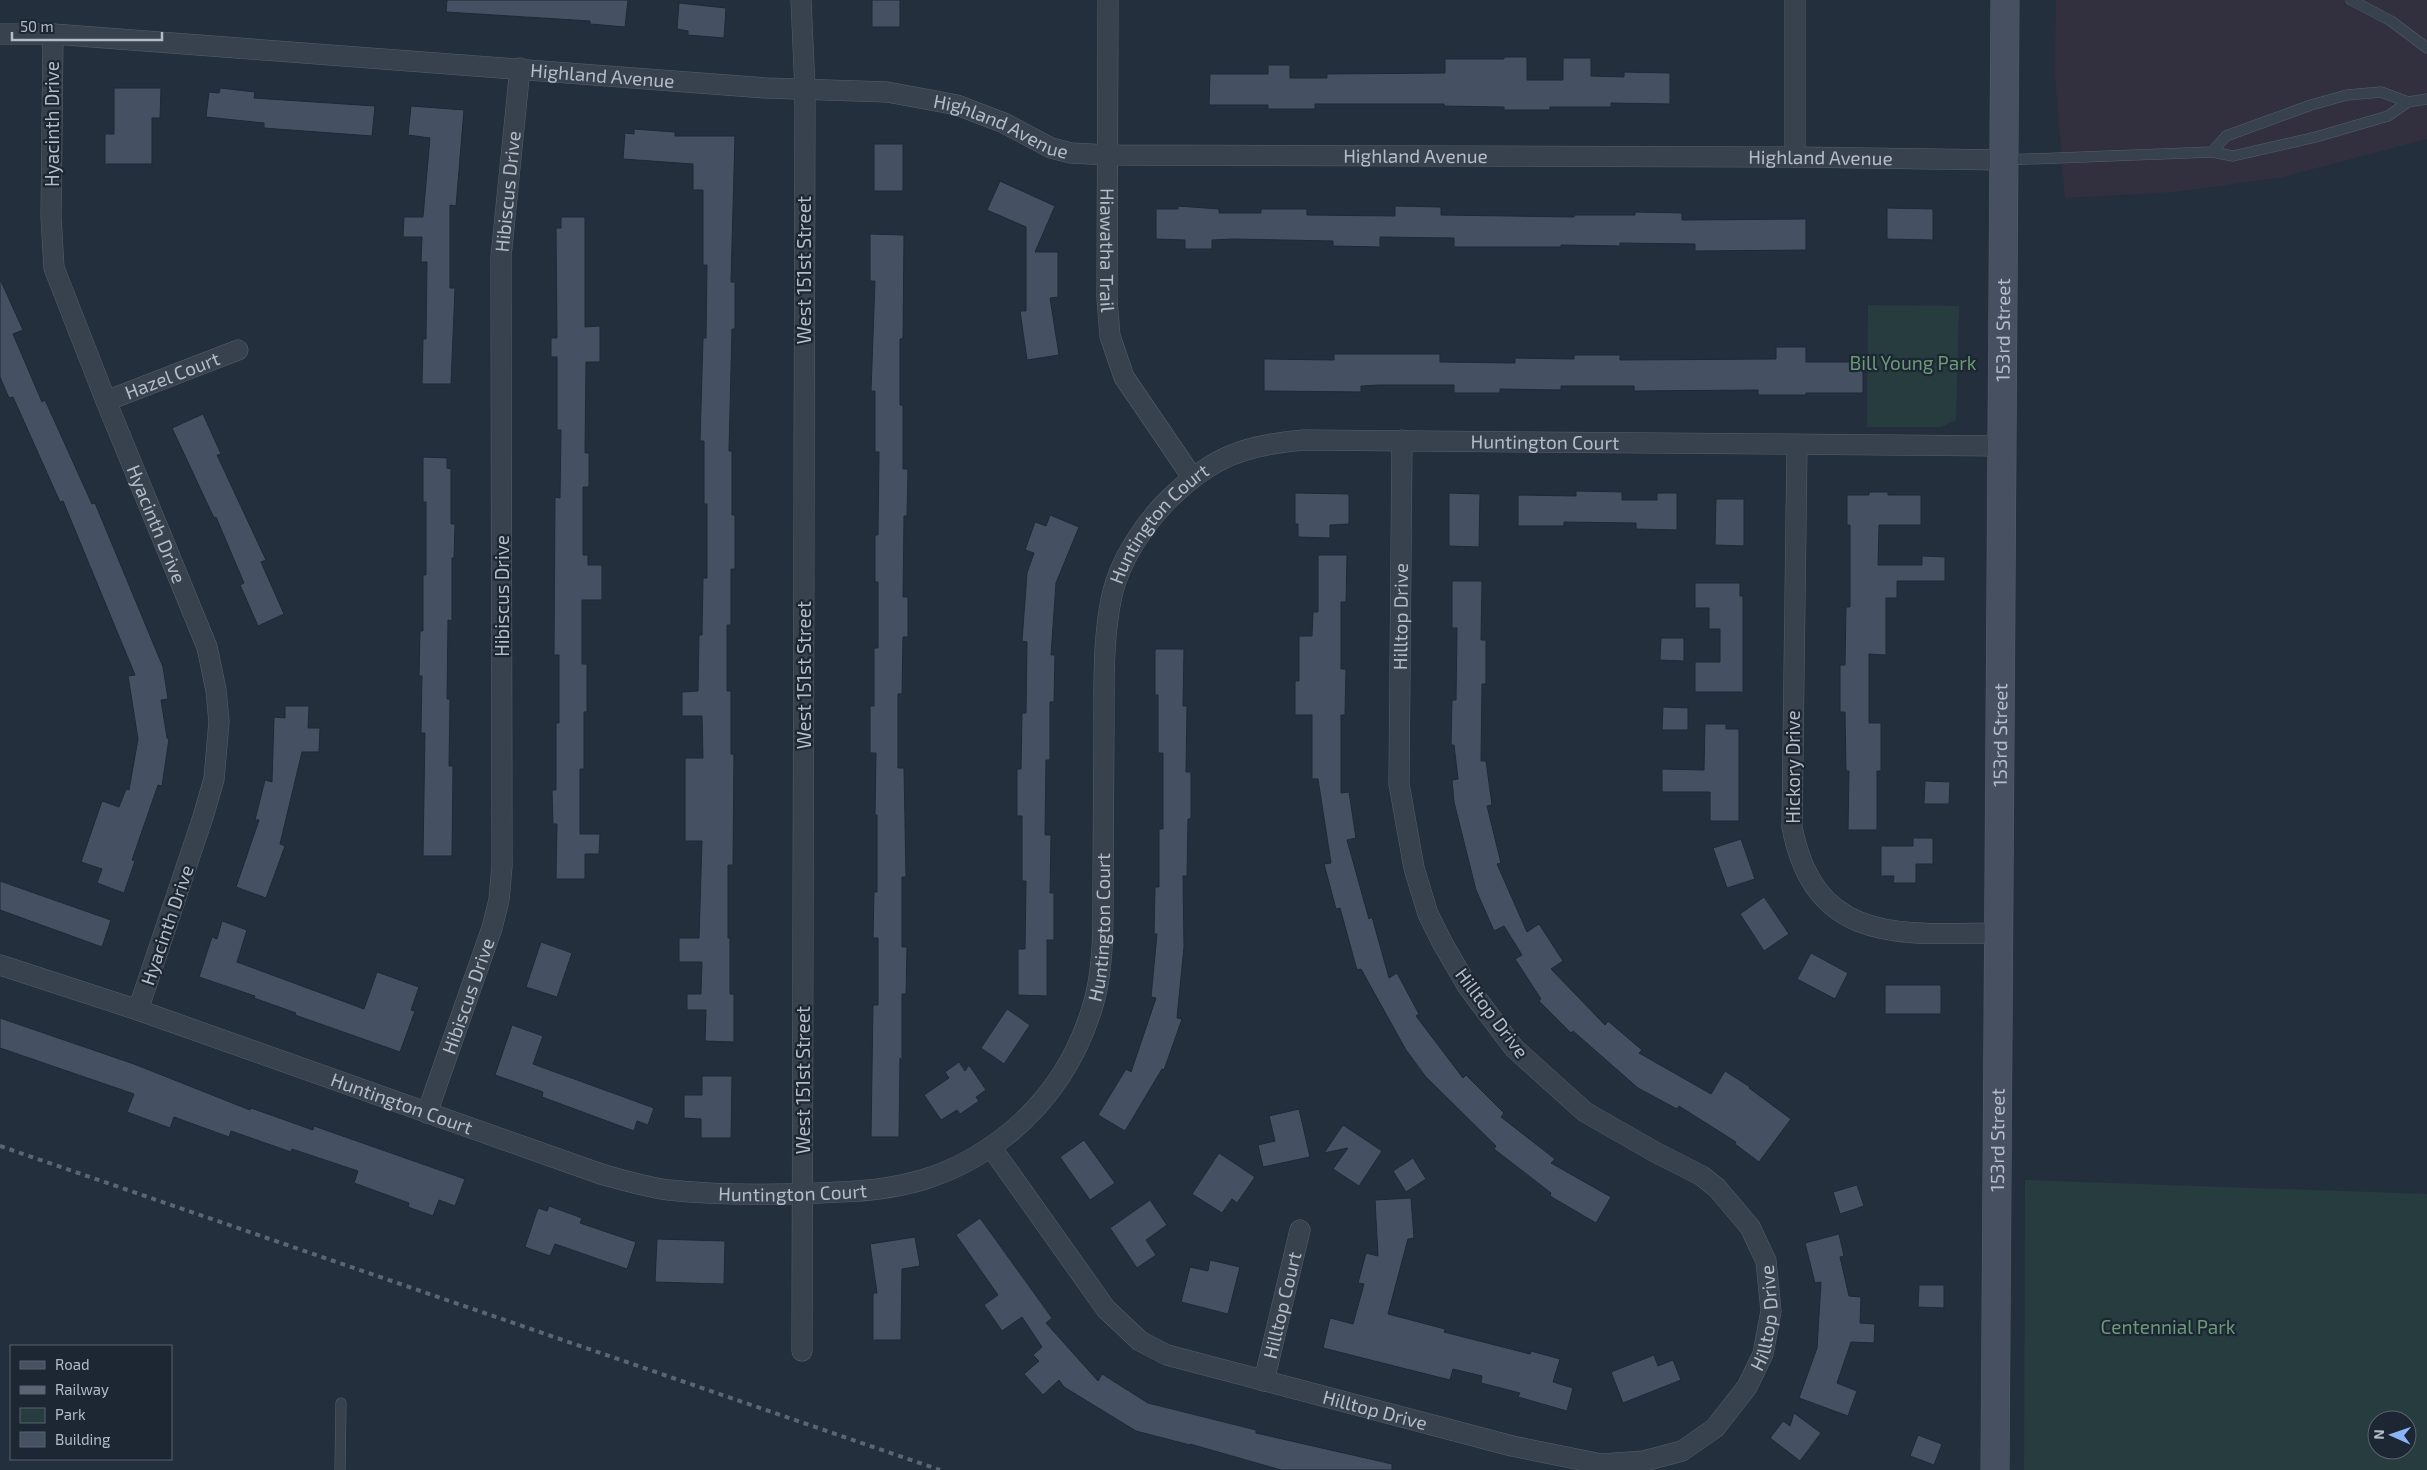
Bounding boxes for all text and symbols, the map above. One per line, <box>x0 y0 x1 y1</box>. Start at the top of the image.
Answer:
scale bar <box>12 10 162 42</box>
text: 50 m <box>20 17 54 35</box>
street label: Highland Avenue <box>529 58 675 92</box>
street label: Hyacinth Drive <box>40 61 63 187</box>
street label: Highland Avenue <box>932 89 1071 163</box>
street label: Hibiscus Drive <box>490 130 525 253</box>
street label: Highland Avenue <box>1343 144 1488 167</box>
street label: Highland Avenue <box>1748 145 1893 169</box>
street label: Hiawatha Trail <box>1096 188 1120 313</box>
street label: West 151st Street <box>792 196 815 344</box>
street label: 153rd Street <box>1990 278 2014 382</box>
street label: Hazel Court <box>121 346 223 404</box>
park label: Bill Young Park <box>1850 351 1977 374</box>
street label: Huntington Court <box>1470 429 1620 454</box>
street label: Huntington Court <box>1104 458 1213 587</box>
street label: Hyacinth Drive <box>122 461 192 587</box>
street label: Hibiscus Drive <box>490 535 513 657</box>
street label: Hilltop Drive <box>1388 563 1412 670</box>
street label: West 151st Street <box>792 601 815 749</box>
street label: 153rd Street <box>1988 683 2011 787</box>
street label: Hickory Drive <box>1781 710 1804 824</box>
street label: Huntington Court <box>1083 853 1114 1004</box>
street label: Hyacinth Drive <box>135 862 198 988</box>
street label: Hibiscus Drive <box>437 935 499 1057</box>
street label: Hilltop Drive <box>1451 963 1534 1062</box>
street label: West 151st Street <box>791 1006 814 1154</box>
street label: Huntington Court <box>328 1067 476 1139</box>
street label: 153rd Street <box>1985 1088 2009 1192</box>
street label: Huntington Court <box>718 1178 868 1205</box>
street label: Hilltop Court <box>1258 1249 1305 1361</box>
street label: Hilltop Drive <box>1745 1264 1782 1374</box>
park label: Centennial Park <box>2101 1315 2236 1338</box>
legend <box>10 1345 172 1460</box>
text: Road <box>55 1355 90 1373</box>
text: Railway <box>55 1380 109 1398</box>
street label: Hilltop Drive <box>1321 1385 1430 1434</box>
text: Park <box>55 1405 86 1423</box>
north arrow <box>2367 1410 2417 1460</box>
text: N <box>2370 1429 2387 1440</box>
text: Building <box>55 1430 111 1448</box>

